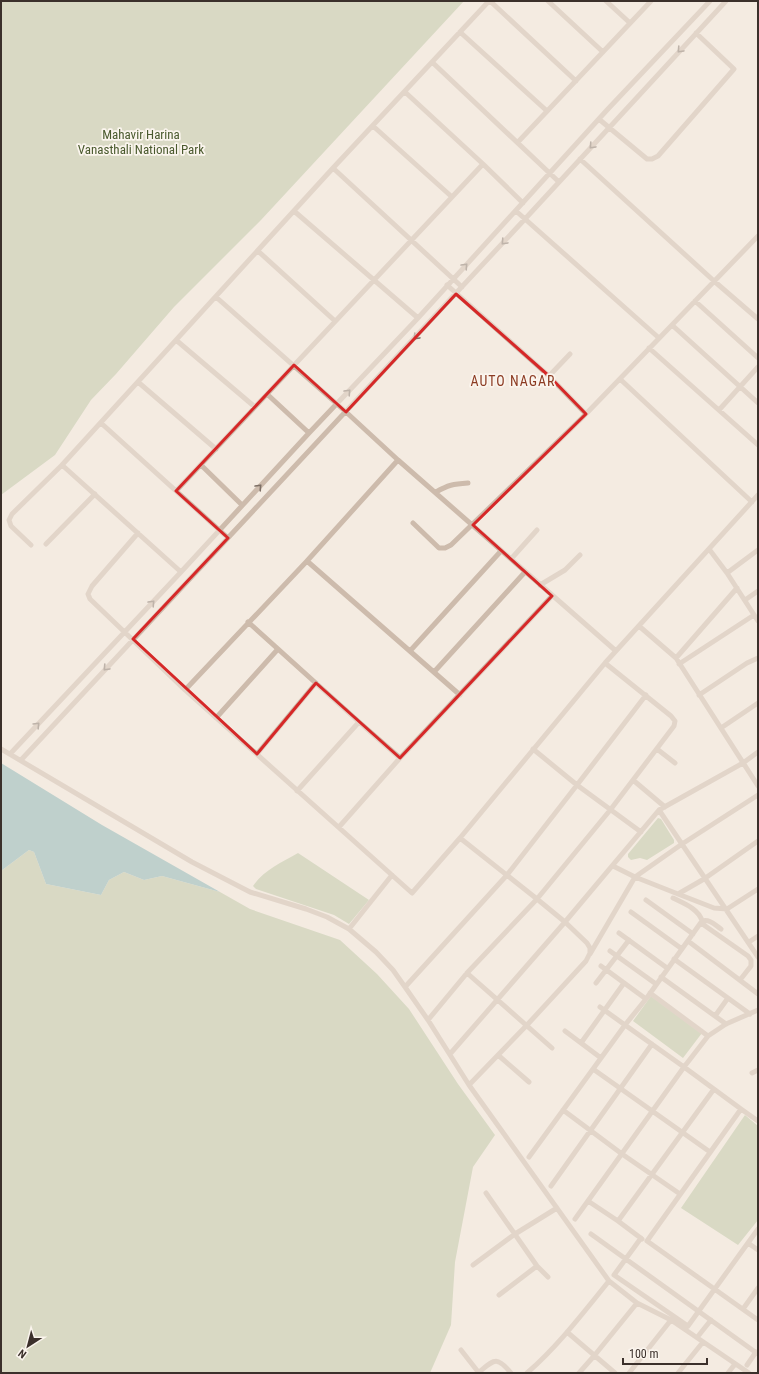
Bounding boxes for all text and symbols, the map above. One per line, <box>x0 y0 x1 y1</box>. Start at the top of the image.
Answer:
one-way arrow <box>678 45 685 53</box>
park label: Mahavir Harina Vanasthali National Park <box>78 127 204 157</box>
one-way arrow <box>590 141 597 148</box>
one-way arrow <box>502 237 509 245</box>
one-way arrow <box>460 263 467 271</box>
one-way arrow <box>413 332 421 340</box>
district label: AUTO NAGAR <box>470 373 556 389</box>
one-way arrow <box>343 389 350 397</box>
one-way arrow <box>254 484 261 492</box>
one-way arrow <box>147 600 154 608</box>
one-way arrow <box>103 663 111 671</box>
one-way arrow <box>32 722 40 730</box>
north arrow <box>8 1326 48 1366</box>
scale bar <box>623 1340 707 1366</box>
text: N <box>16 1346 29 1361</box>
text: 100 m <box>629 1347 659 1361</box>

